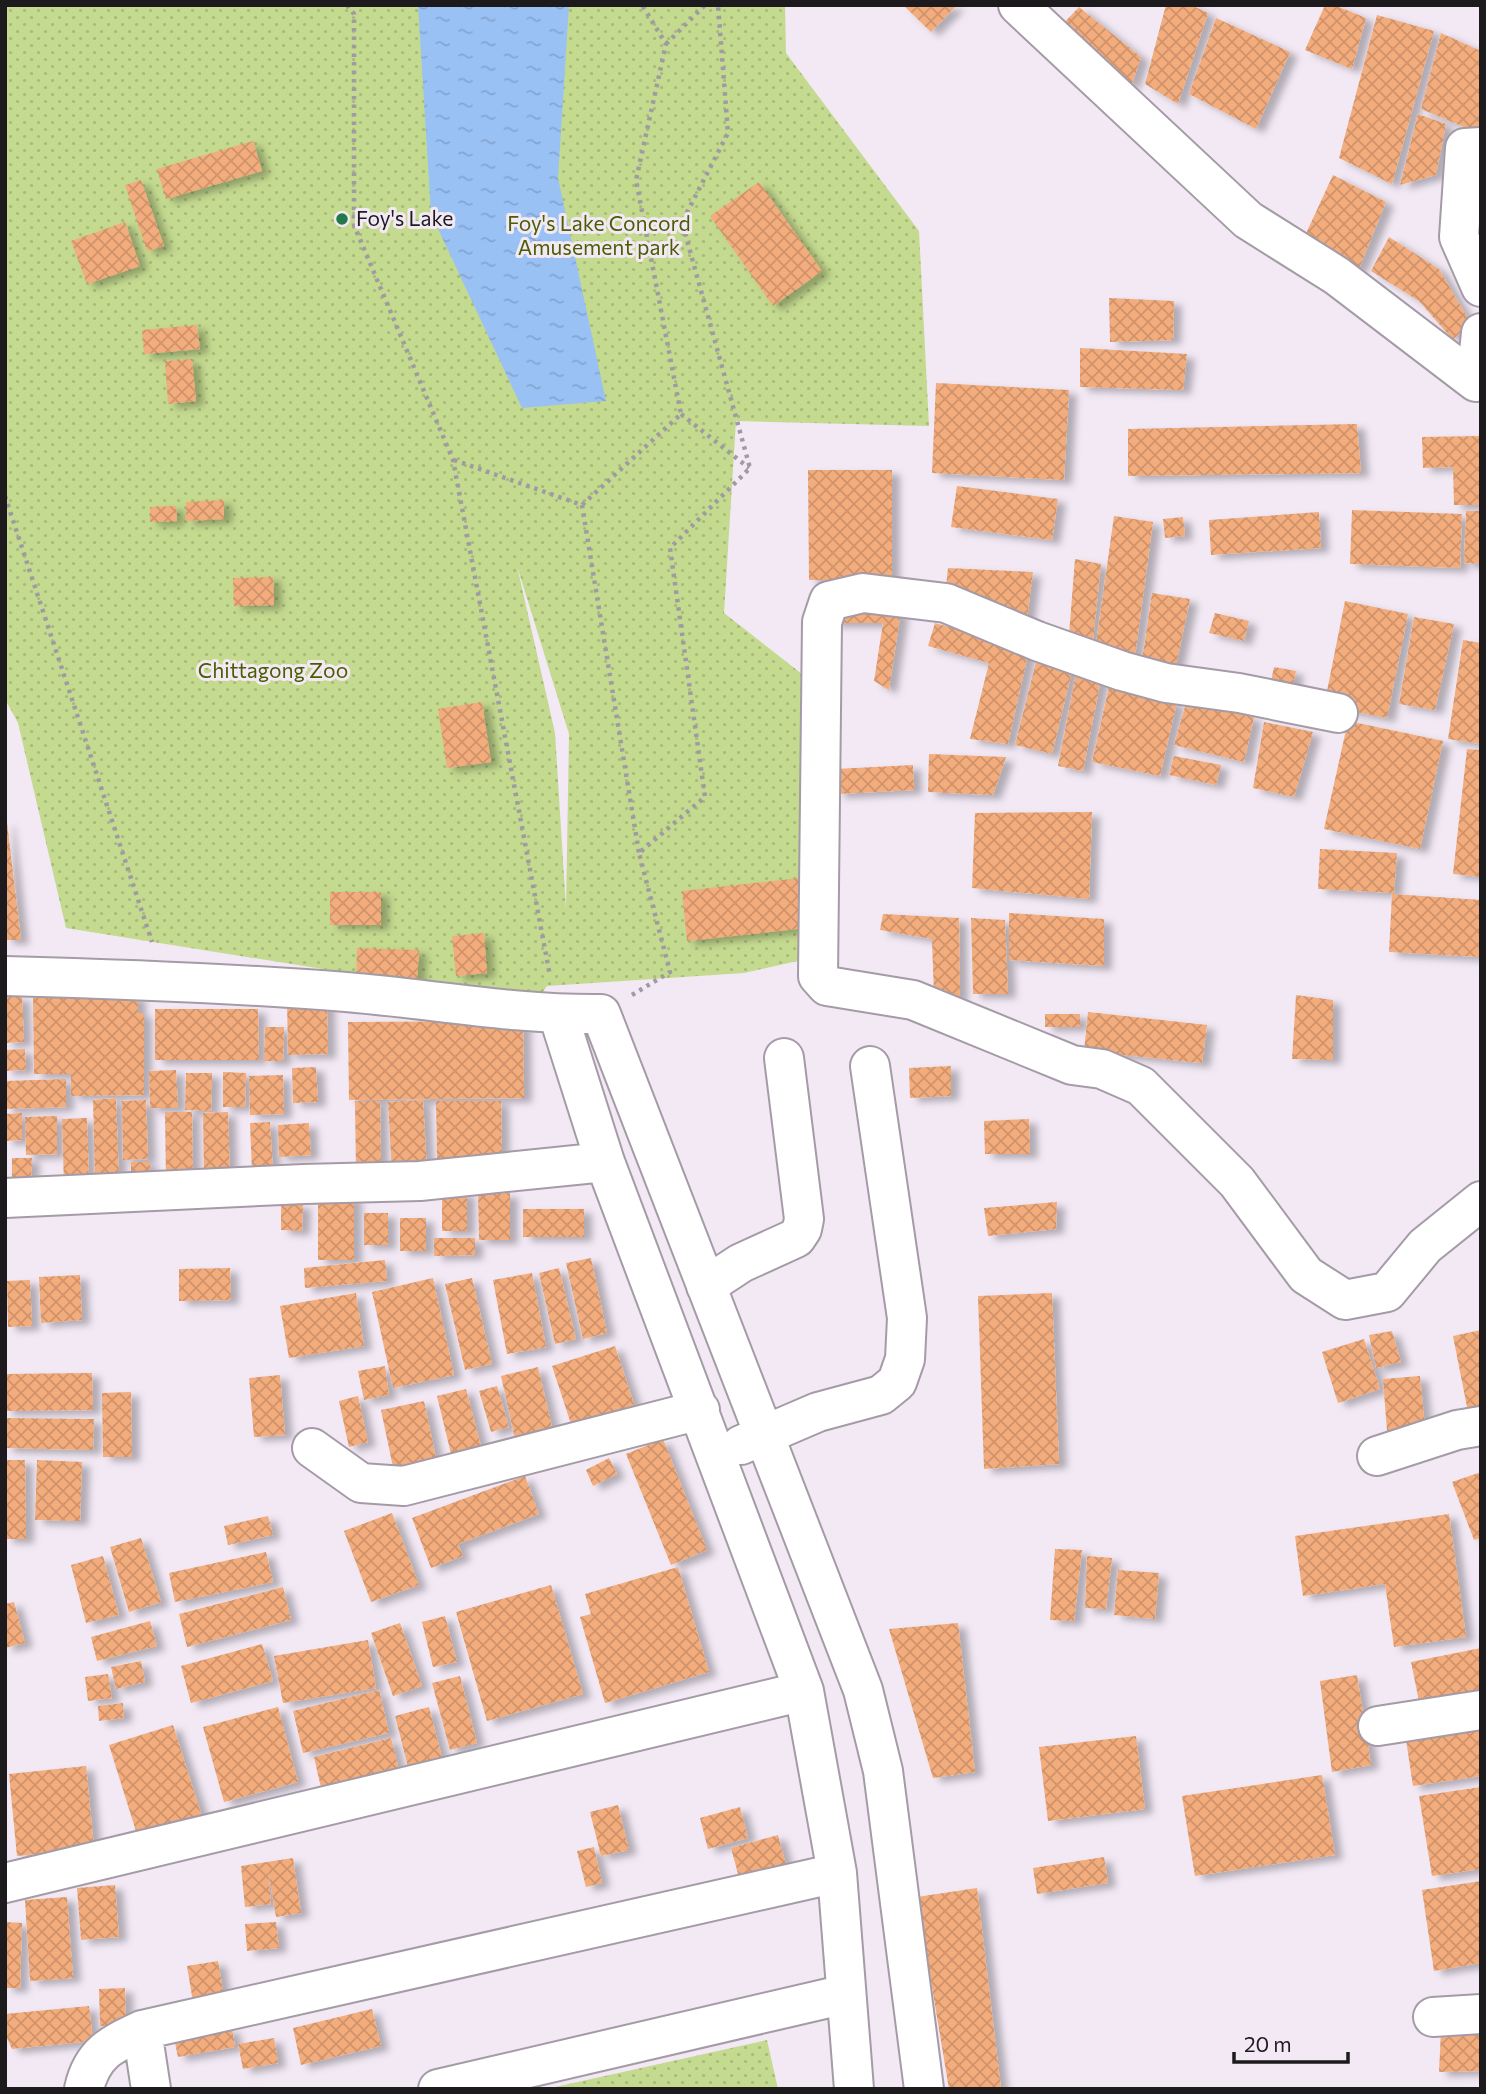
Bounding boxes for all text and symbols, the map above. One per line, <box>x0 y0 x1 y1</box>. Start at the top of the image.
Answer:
place label: Foy's Lake <box>356 205 453 230</box>
park label: Foy's Lake Concord Amusement park <box>507 210 691 259</box>
marker: Foy's Lake <box>334 211 350 227</box>
park label: Chittagong Zoo <box>198 657 348 682</box>
scale bar <box>1234 2021 1348 2064</box>
text: 20 m <box>1244 2031 1292 2056</box>

